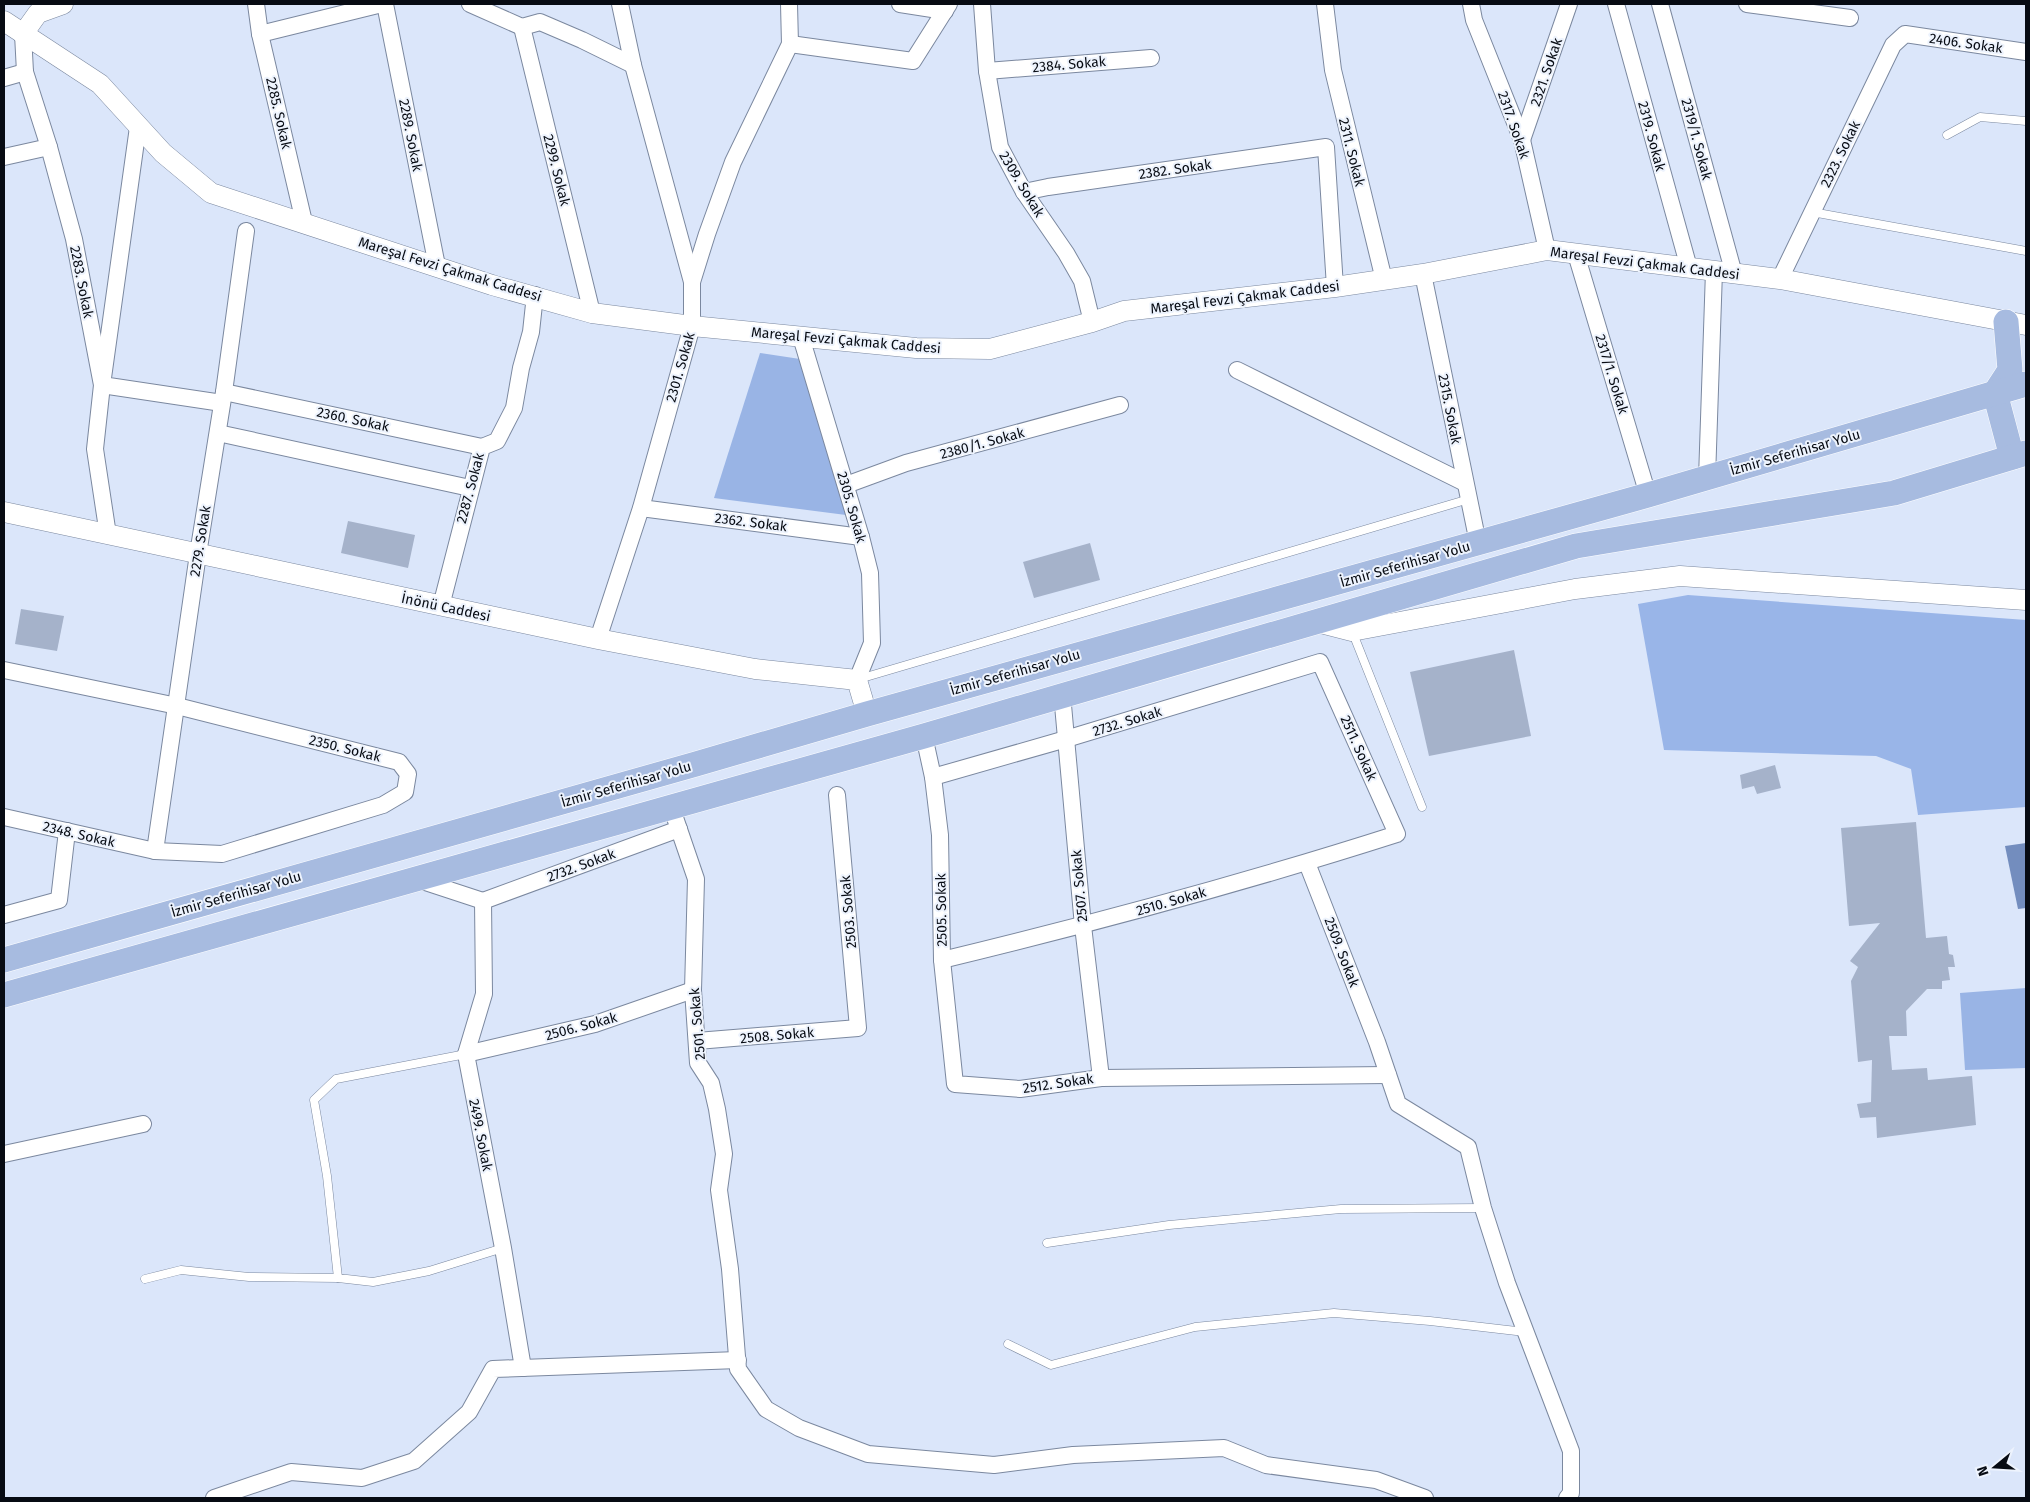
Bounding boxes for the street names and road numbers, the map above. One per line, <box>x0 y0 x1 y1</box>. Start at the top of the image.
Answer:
street label: 2406. Sokak <box>1928 30 2005 57</box>
street label: 2321. Sokak <box>1527 35 1566 108</box>
street label: 2384. Sokak <box>1032 53 1107 76</box>
street label: 2285. Sokak <box>262 76 295 151</box>
street label: 2317. Sokak <box>1494 89 1533 162</box>
street label: 2289. Sokak <box>395 97 426 174</box>
street label: 2319/1. Sokak <box>1678 97 1716 182</box>
street label: 2319. Sokak <box>1634 99 1669 174</box>
street label: 2311. Sokak <box>1335 116 1368 189</box>
street label: 2323. Sokak <box>1817 117 1864 190</box>
street label: 2299. Sokak <box>539 133 574 208</box>
street label: 2309. Sokak <box>995 148 1048 221</box>
street label: 2382. Sokak <box>1138 156 1213 183</box>
street label: Mareşal Fevzi Çakmak Caddesi <box>356 233 543 305</box>
street label: Mareşal Fevzi Çakmak Caddesi <box>1549 243 1741 284</box>
street label: 2283. Sokak <box>66 245 97 320</box>
street label: Mareşal Fevzi Çakmak Caddesi <box>1149 277 1341 318</box>
street label: Mareşal Fevzi Çakmak Caddesi <box>750 324 942 357</box>
street label: 2301. Sokak <box>662 329 699 404</box>
street label: 2317/1. Sokak <box>1591 332 1632 417</box>
street label: 2315. Sokak <box>1434 373 1465 446</box>
street label: 2360. Sokak <box>315 404 392 436</box>
street label: 2380/1. Sokak <box>938 424 1027 463</box>
street label: İzmir Seferihisar Yolu <box>1728 425 1862 479</box>
street label: 2287. Sokak <box>453 450 488 525</box>
street label: 2305. Sokak <box>833 470 870 546</box>
street label: 2279. Sokak <box>186 504 215 578</box>
street label: 2362. Sokak <box>714 510 789 535</box>
street label: İzmir Seferihisar Yolu <box>1338 537 1472 591</box>
street label: İnönü Caddesi <box>400 589 492 625</box>
street label: İzmir Seferihisar Yolu <box>948 645 1082 699</box>
street label: 2732. Sokak <box>1091 703 1164 740</box>
street label: 2511. Sokak <box>1337 713 1381 784</box>
street label: 2350. Sokak <box>307 731 383 766</box>
street label: İzmir Seferihisar Yolu <box>559 757 693 811</box>
street label: 2348. Sokak <box>41 818 117 851</box>
street label: 2732. Sokak <box>545 845 618 886</box>
street label: 2507. Sokak <box>1068 848 1091 923</box>
street label: İzmir Seferihisar Yolu <box>169 867 303 921</box>
street label: 2505. Sokak <box>932 872 951 947</box>
street label: 2503. Sokak <box>837 874 860 949</box>
street label: 2510. Sokak <box>1134 883 1209 920</box>
street label: 2509. Sokak <box>1320 915 1363 990</box>
street label: 2501. Sokak <box>686 986 709 1061</box>
street label: 2506. Sokak <box>543 1009 620 1044</box>
street label: 2508. Sokak <box>739 1024 816 1047</box>
street label: 2512. Sokak <box>1022 1070 1095 1097</box>
street label: 2499. Sokak <box>465 1098 496 1173</box>

